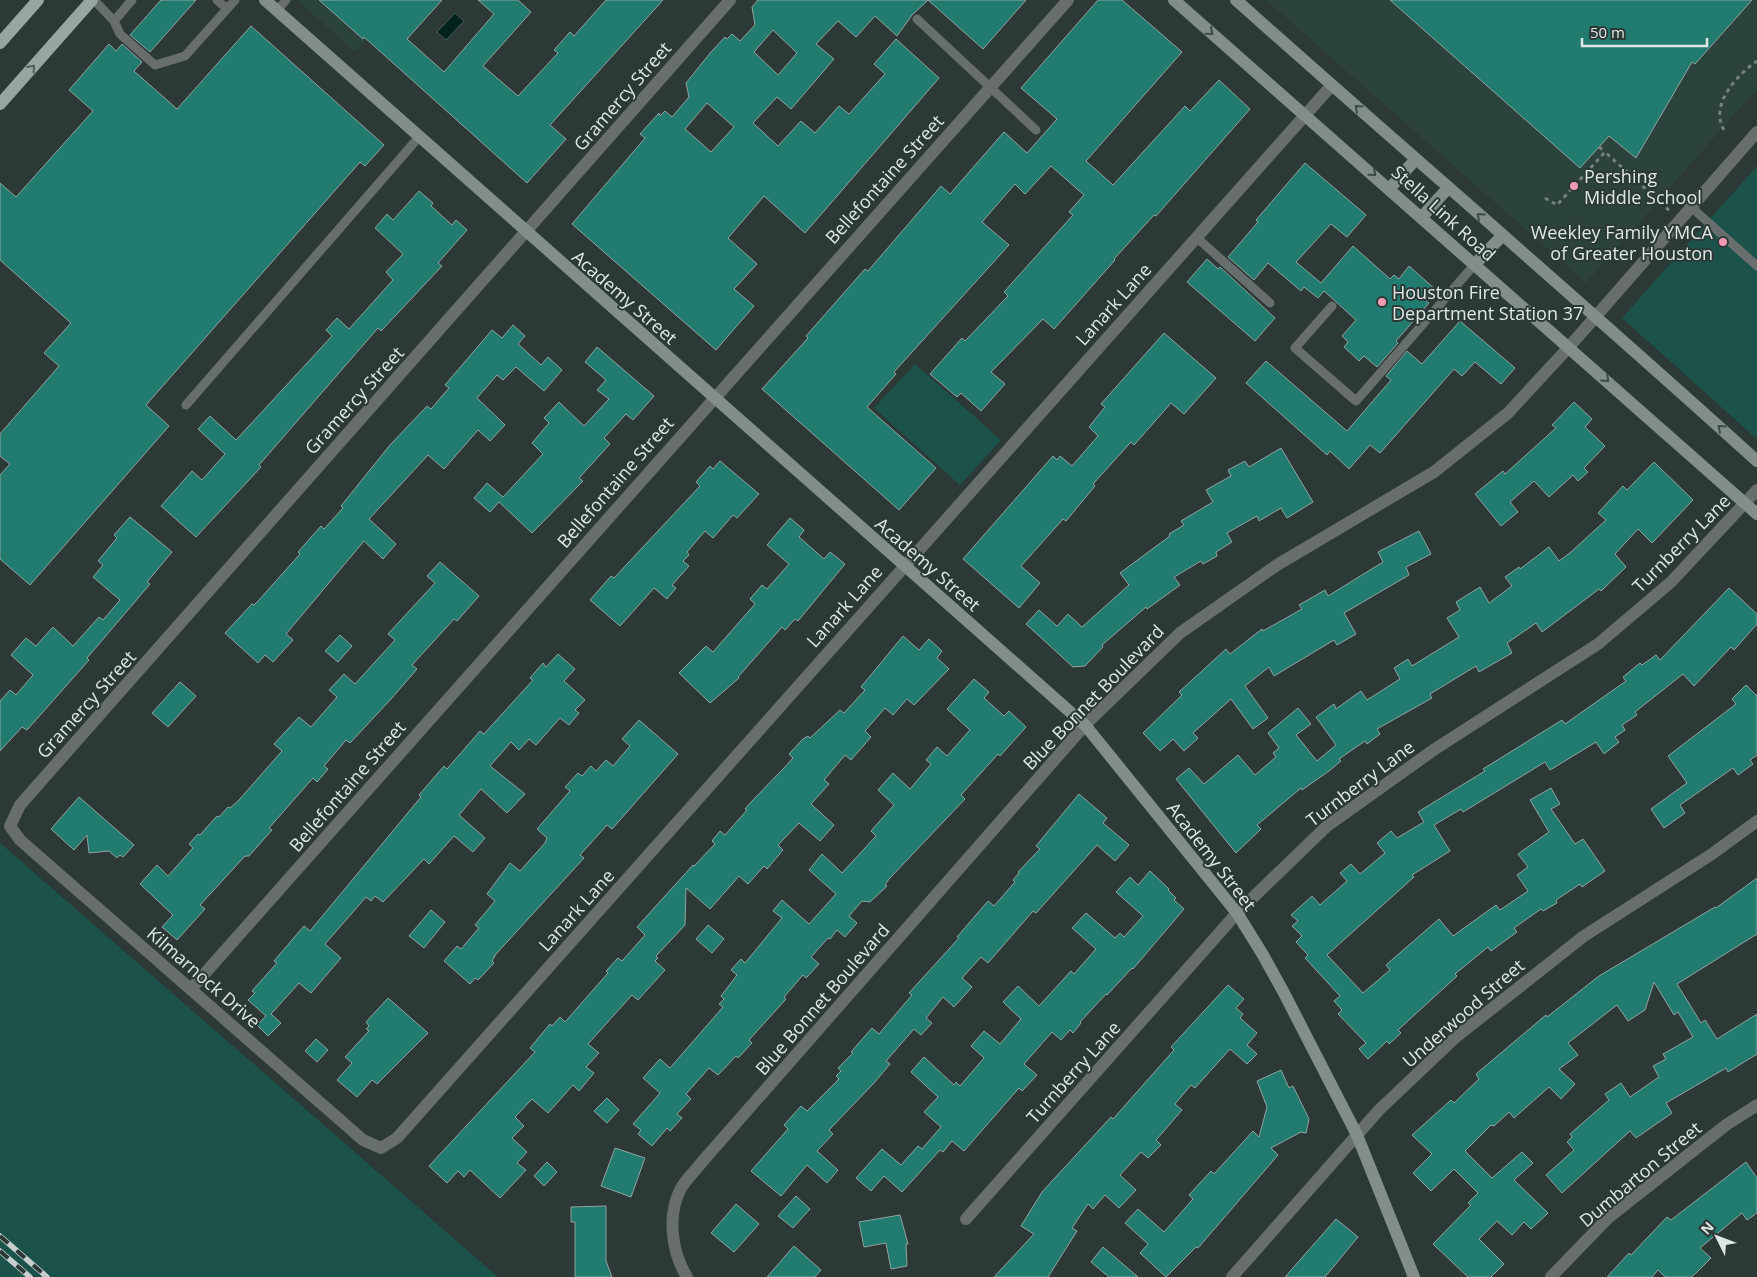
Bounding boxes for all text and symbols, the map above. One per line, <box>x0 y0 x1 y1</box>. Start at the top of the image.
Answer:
scale bar <box>1582 15 1707 47</box>
text: 50 m <box>1590 22 1625 42</box>
one-way arrow <box>1205 26 1214 35</box>
street label: Gramercy Street <box>568 36 676 156</box>
one-way arrow <box>26 64 35 73</box>
one-way arrow <box>1354 105 1363 114</box>
street label: Bellefontaine Street <box>820 109 948 249</box>
street label: Stella Link Road <box>1387 160 1501 266</box>
place label: Pershing Middle School <box>1584 164 1702 209</box>
one-way arrow <box>1367 168 1376 177</box>
marker: Pershing Middle School <box>1568 180 1580 192</box>
one-way arrow <box>1476 213 1485 222</box>
place label: Weekley Family YMCA of Greater Houston <box>1531 220 1714 265</box>
marker: Weekley Family YMCA of Greater Houston <box>1717 236 1729 248</box>
street label: Academy Street <box>567 245 683 349</box>
street label: Lanark Lane <box>1070 258 1156 350</box>
place label: Houston Fire Department Station 37 <box>1392 280 1583 325</box>
marker: Houston Fire Department Station 37 <box>1376 296 1388 308</box>
street label: Gramercy Street <box>299 341 409 459</box>
one-way arrow <box>1600 373 1609 382</box>
street label: Bellefontaine Street <box>552 412 678 552</box>
one-way arrow <box>1717 425 1726 434</box>
street label: Turnberry Lane <box>1627 489 1735 597</box>
street label: Academy Street <box>870 512 986 616</box>
street label: Lanark Lane <box>801 560 887 652</box>
street label: Blue Bonnet Boulevard <box>1017 619 1169 775</box>
street label: Gramercy Street <box>31 645 141 763</box>
street label: Bellefontaine Street <box>284 716 410 856</box>
street label: Turnberry Lane <box>1301 734 1419 832</box>
street label: Academy Street <box>1162 797 1262 915</box>
street label: Lanark Lane <box>533 864 619 956</box>
street label: Blue Bonnet Boulevard <box>750 918 894 1080</box>
street label: Kilmarnock Drive <box>142 921 266 1033</box>
street label: Underwood Street <box>1397 953 1529 1073</box>
street label: Turnberry Lane <box>1021 1016 1125 1128</box>
street label: Dumbarton Street <box>1574 1116 1706 1232</box>
north arrow <box>1692 1212 1742 1262</box>
text: N <box>1696 1217 1718 1239</box>

